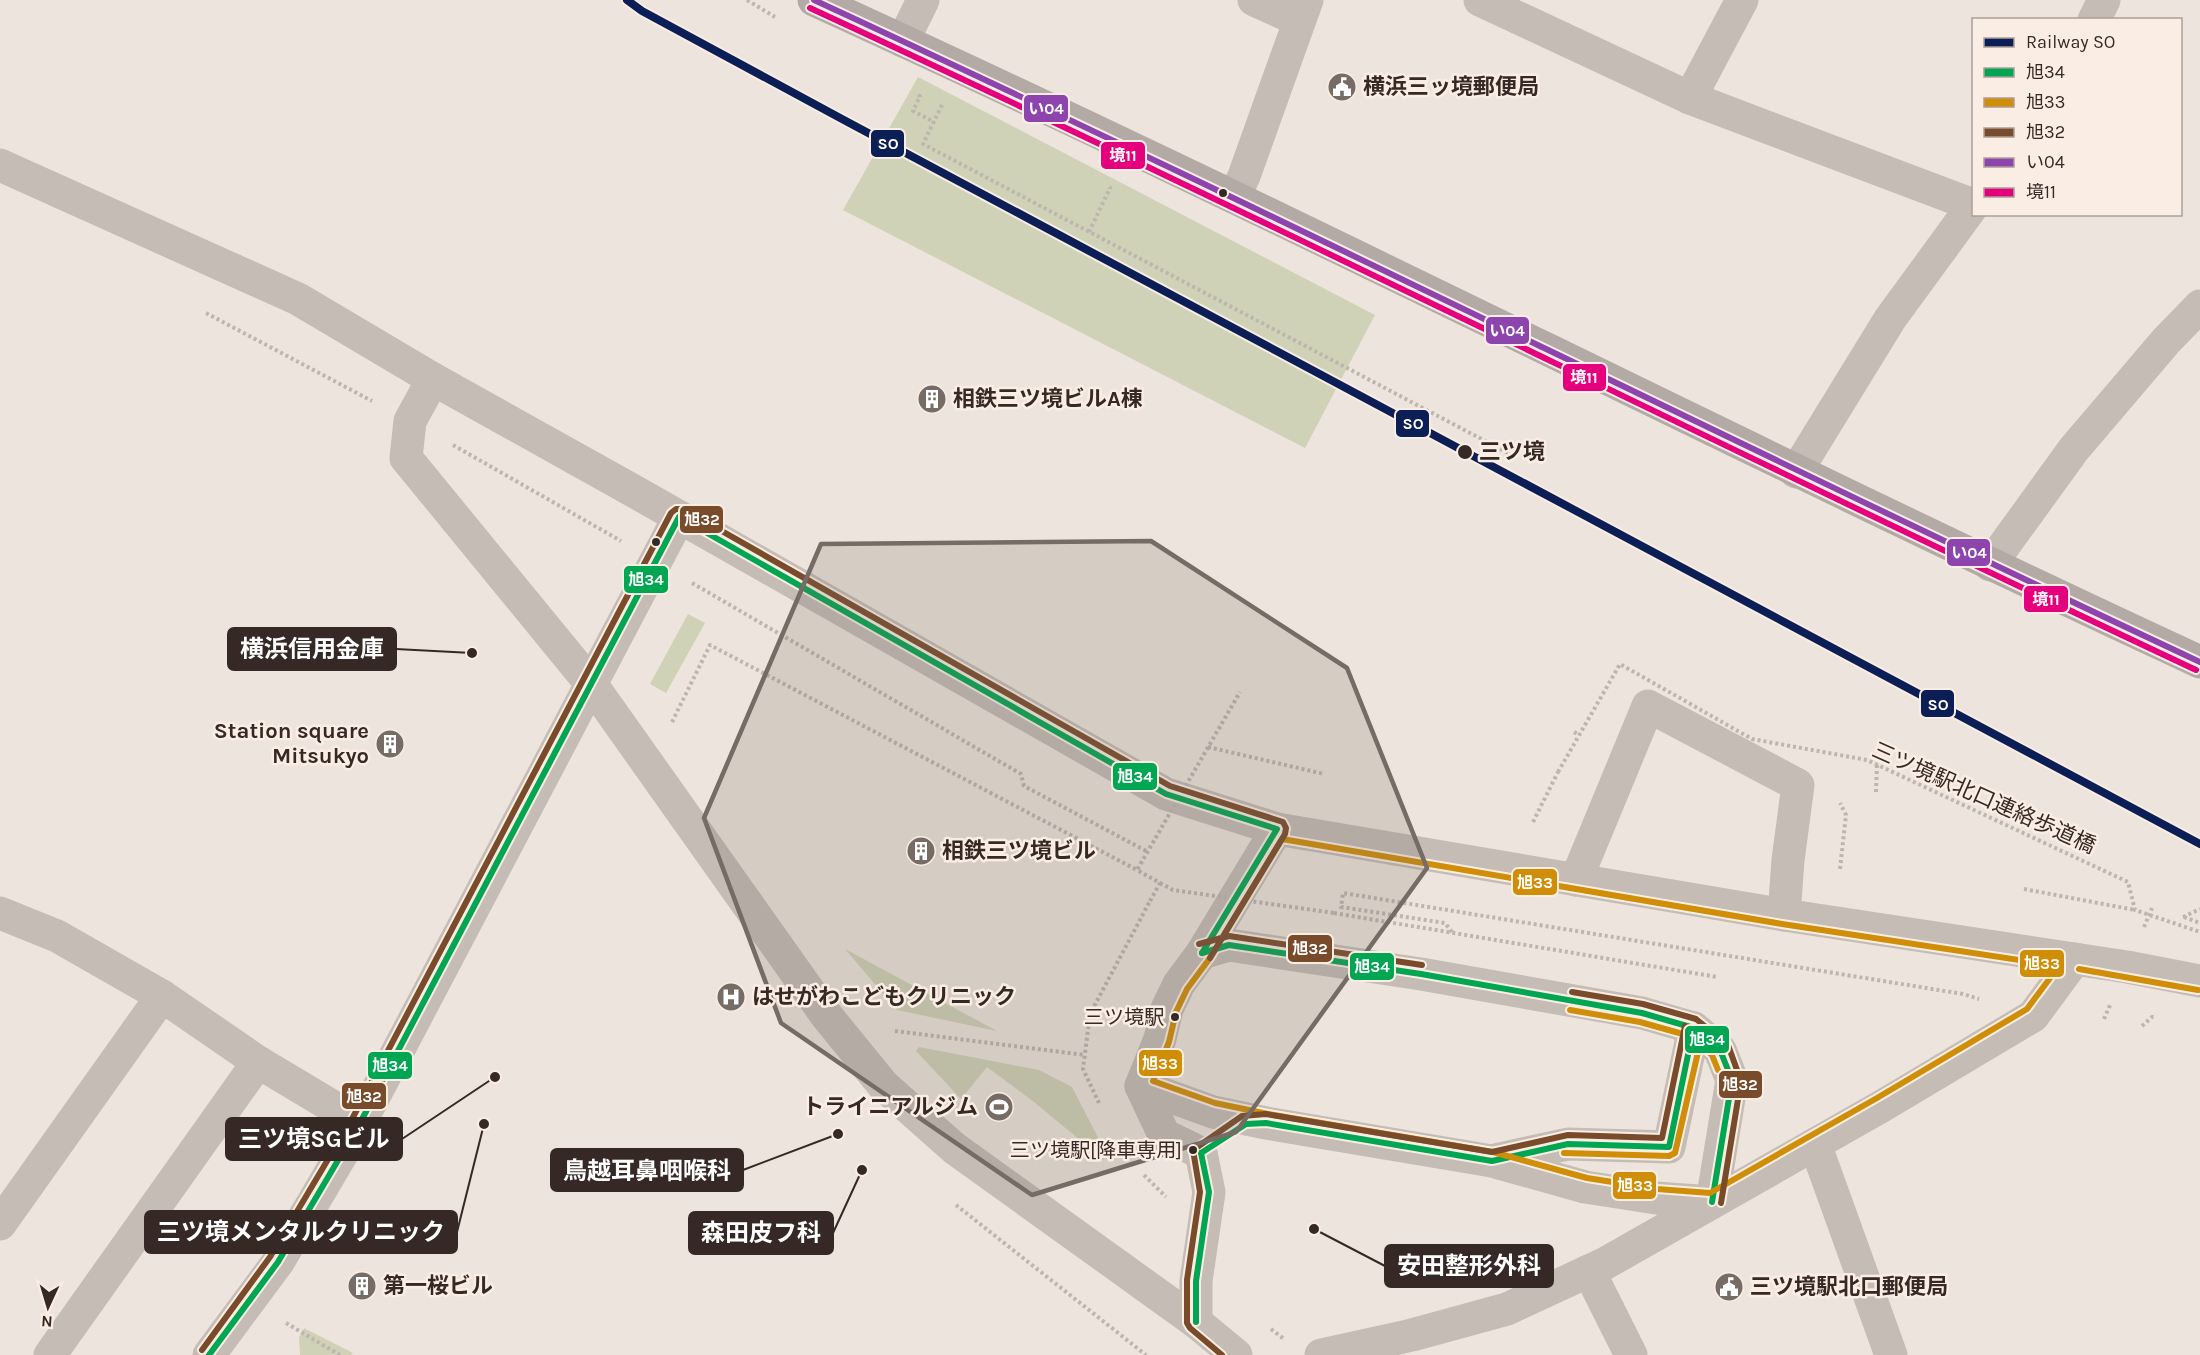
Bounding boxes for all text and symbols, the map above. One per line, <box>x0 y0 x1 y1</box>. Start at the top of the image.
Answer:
legend <box>1972 18 2182 216</box>
text: Railway SO <box>2026 31 2115 53</box>
text: 旭34 <box>2026 61 2065 83</box>
public building icon: 横浜三ッ境郵便局 <box>1326 71 1358 103</box>
place label: 横浜三ッ境郵便局 <box>1363 74 1539 100</box>
text: 旭33 <box>2026 91 2065 113</box>
line badge: い04 <box>1023 94 1069 123</box>
text: い04 <box>1028 99 1064 118</box>
text: 旭32 <box>2026 121 2065 143</box>
line badge: SO <box>870 129 905 158</box>
text: SO <box>877 134 899 153</box>
line badge: 境11 <box>1100 141 1146 170</box>
text: 境11 <box>1109 146 1137 165</box>
text: い04 <box>2026 151 2065 173</box>
text: 境11 <box>2026 181 2056 203</box>
unlabelled marker <box>1217 187 1229 199</box>
line badge: い04 <box>1485 316 1530 345</box>
text: い04 <box>1489 321 1525 340</box>
line badge: 境11 <box>1562 363 1607 392</box>
text: 境11 <box>1570 368 1598 387</box>
building icon: 相鉄三ツ境ビルA棟 <box>916 383 948 415</box>
place label: 相鉄三ツ境ビルA棟 <box>953 386 1143 412</box>
line badge: SO <box>1395 409 1430 438</box>
text: SO <box>1402 414 1424 433</box>
place label: 三ツ境 <box>1479 439 1545 465</box>
marker: 三ツ境 <box>1456 443 1474 461</box>
line badge: 旭32 <box>679 505 724 534</box>
text: 旭32 <box>684 510 720 529</box>
unlabelled marker <box>650 536 662 548</box>
line badge: い04 <box>1946 538 1991 567</box>
text: い04 <box>1951 543 1987 562</box>
line badge: 旭34 <box>623 565 669 594</box>
text: 旭34 <box>628 570 664 589</box>
line badge: 境11 <box>2023 585 2069 613</box>
text: 境11 <box>2032 590 2060 609</box>
callout: 横浜信用金庫 <box>228 628 396 670</box>
text: 横浜信用金庫 <box>240 635 384 663</box>
line badge: SO <box>1920 689 1955 718</box>
text: SO <box>1927 695 1949 714</box>
place label: Station square Mitsukyo <box>214 718 369 769</box>
building icon: Station square Mitsukyo <box>374 728 406 760</box>
street label: 三ツ境駅北口連絡歩道橋 <box>1868 737 2100 859</box>
line badge: 旭34 <box>1112 762 1158 791</box>
text: 旭34 <box>1117 767 1153 786</box>
building icon: 相鉄三ツ境ビル <box>905 835 937 867</box>
place label: 相鉄三ツ境ビル <box>942 838 1096 864</box>
line badge: 旭33 <box>1512 868 1558 896</box>
text: 旭33 <box>1517 873 1553 892</box>
line badge: 旭32 <box>1287 934 1333 963</box>
text: 旭32 <box>1292 939 1328 958</box>
line badge: 旭33 <box>2019 949 2065 978</box>
line badge: 旭34 <box>1349 952 1395 981</box>
text: 旭33 <box>2024 954 2060 973</box>
text: 旭34 <box>1354 957 1390 976</box>
hospital icon: はせがわこどもクリニック <box>715 981 747 1013</box>
place label: はせがわこどもクリニック <box>752 984 1016 1010</box>
place label: 三ツ境駅 <box>1084 1006 1164 1029</box>
marker: 三ツ境駅 <box>1169 1011 1181 1023</box>
line badge: 旭34 <box>1684 1025 1730 1054</box>
text: 旭34 <box>1689 1030 1725 1049</box>
line badge: 旭33 <box>1138 1049 1183 1077</box>
line badge: 旭34 <box>367 1051 413 1080</box>
text: 旭33 <box>1142 1054 1178 1073</box>
text: 旭34 <box>372 1056 408 1075</box>
line badge: 旭32 <box>1718 1070 1763 1099</box>
text: 旭32 <box>1722 1075 1758 1094</box>
line badge: 旭32 <box>341 1082 387 1110</box>
text: 旭32 <box>346 1087 382 1106</box>
sports icon: トライニアルジム <box>983 1091 1015 1123</box>
place label: トライニアルジム <box>802 1094 978 1120</box>
callout: 三ツ境SGビル <box>226 1118 402 1160</box>
text: 三ツ境SGビル <box>238 1125 390 1153</box>
place label: 三ツ境駅[降車専用] <box>1010 1139 1182 1162</box>
marker: 三ツ境駅[降車専用] <box>1187 1144 1199 1156</box>
callout: 鳥越耳鼻咽喉科 <box>551 1149 743 1191</box>
text: 鳥越耳鼻咽喉科 <box>563 1157 731 1185</box>
line badge: 旭33 <box>1612 1171 1657 1200</box>
text: 旭33 <box>1617 1176 1653 1195</box>
callout: 三ツ境メンタルクリニック <box>145 1211 457 1253</box>
callout: 森田皮フ科 <box>689 1212 833 1254</box>
text: 三ツ境メンタルクリニック <box>157 1218 445 1246</box>
text: 森田皮フ科 <box>701 1219 821 1247</box>
callout: 安田整形外科 <box>1385 1245 1553 1287</box>
text: 安田整形外科 <box>1397 1252 1541 1280</box>
building icon: 第一桜ビル <box>346 1270 378 1302</box>
public building icon: 三ツ境駅北口郵便局 <box>1713 1271 1745 1303</box>
place label: 第一桜ビル <box>383 1273 493 1299</box>
place label: 三ツ境駅北口郵便局 <box>1750 1274 1948 1300</box>
north arrow <box>18 1277 78 1337</box>
text: N <box>41 1312 53 1331</box>

